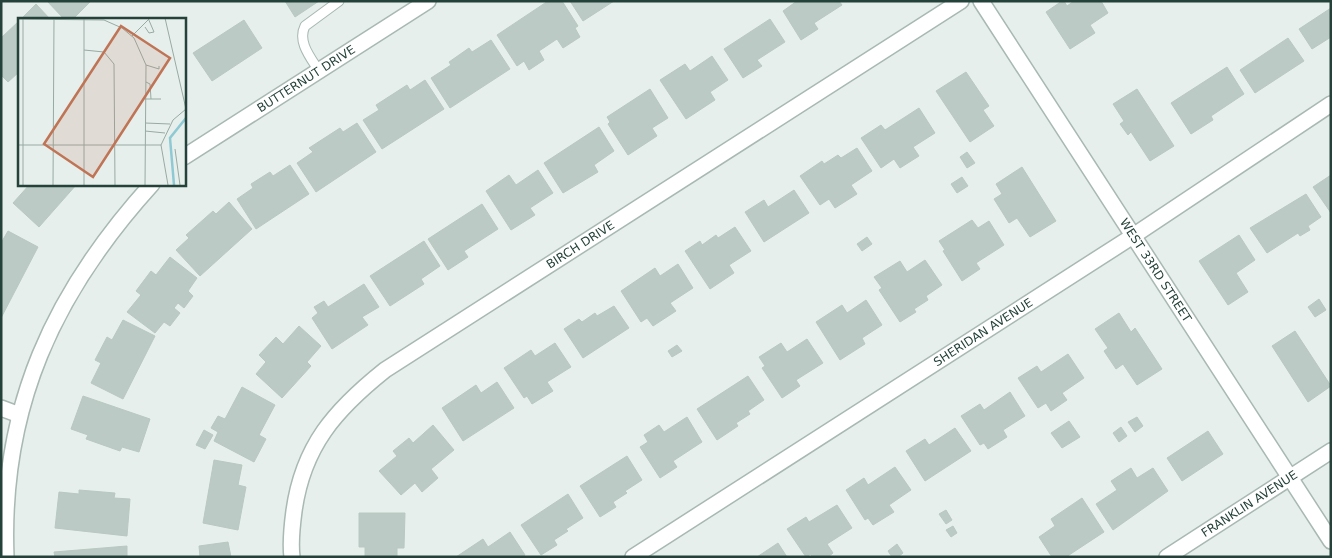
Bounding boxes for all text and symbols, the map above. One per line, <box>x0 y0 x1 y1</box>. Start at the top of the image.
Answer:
inset map <box>18 18 185 185</box>
street label: BUTTERNUT DRIVE <box>255 42 358 115</box>
street label: WEST 33RD STREET <box>1117 216 1195 325</box>
street label: BIRCH DRIVE <box>544 218 617 272</box>
street label: SHERIDAN AVENUE <box>931 295 1035 369</box>
street label: FRANKLIN AVENUE <box>1199 468 1300 540</box>

